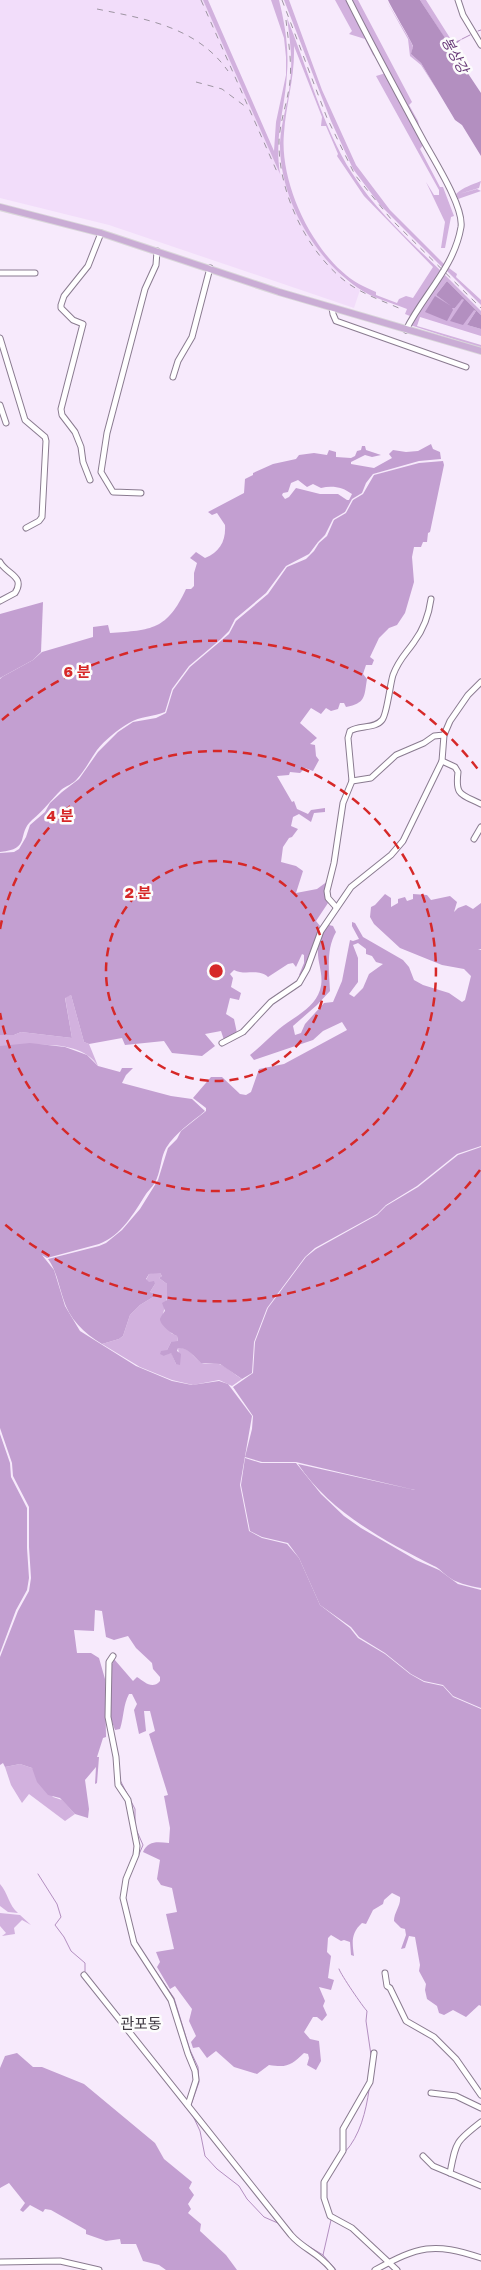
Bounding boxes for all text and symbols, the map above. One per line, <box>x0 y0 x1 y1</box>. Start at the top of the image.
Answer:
water label: 봉상강 <box>439 34 473 78</box>
text: 6 분 <box>63 662 91 680</box>
text: 4 분 <box>47 806 74 824</box>
text: 2 분 <box>125 883 152 901</box>
centre of rings <box>207 962 225 980</box>
district label: 관포동 <box>120 2014 162 2032</box>

